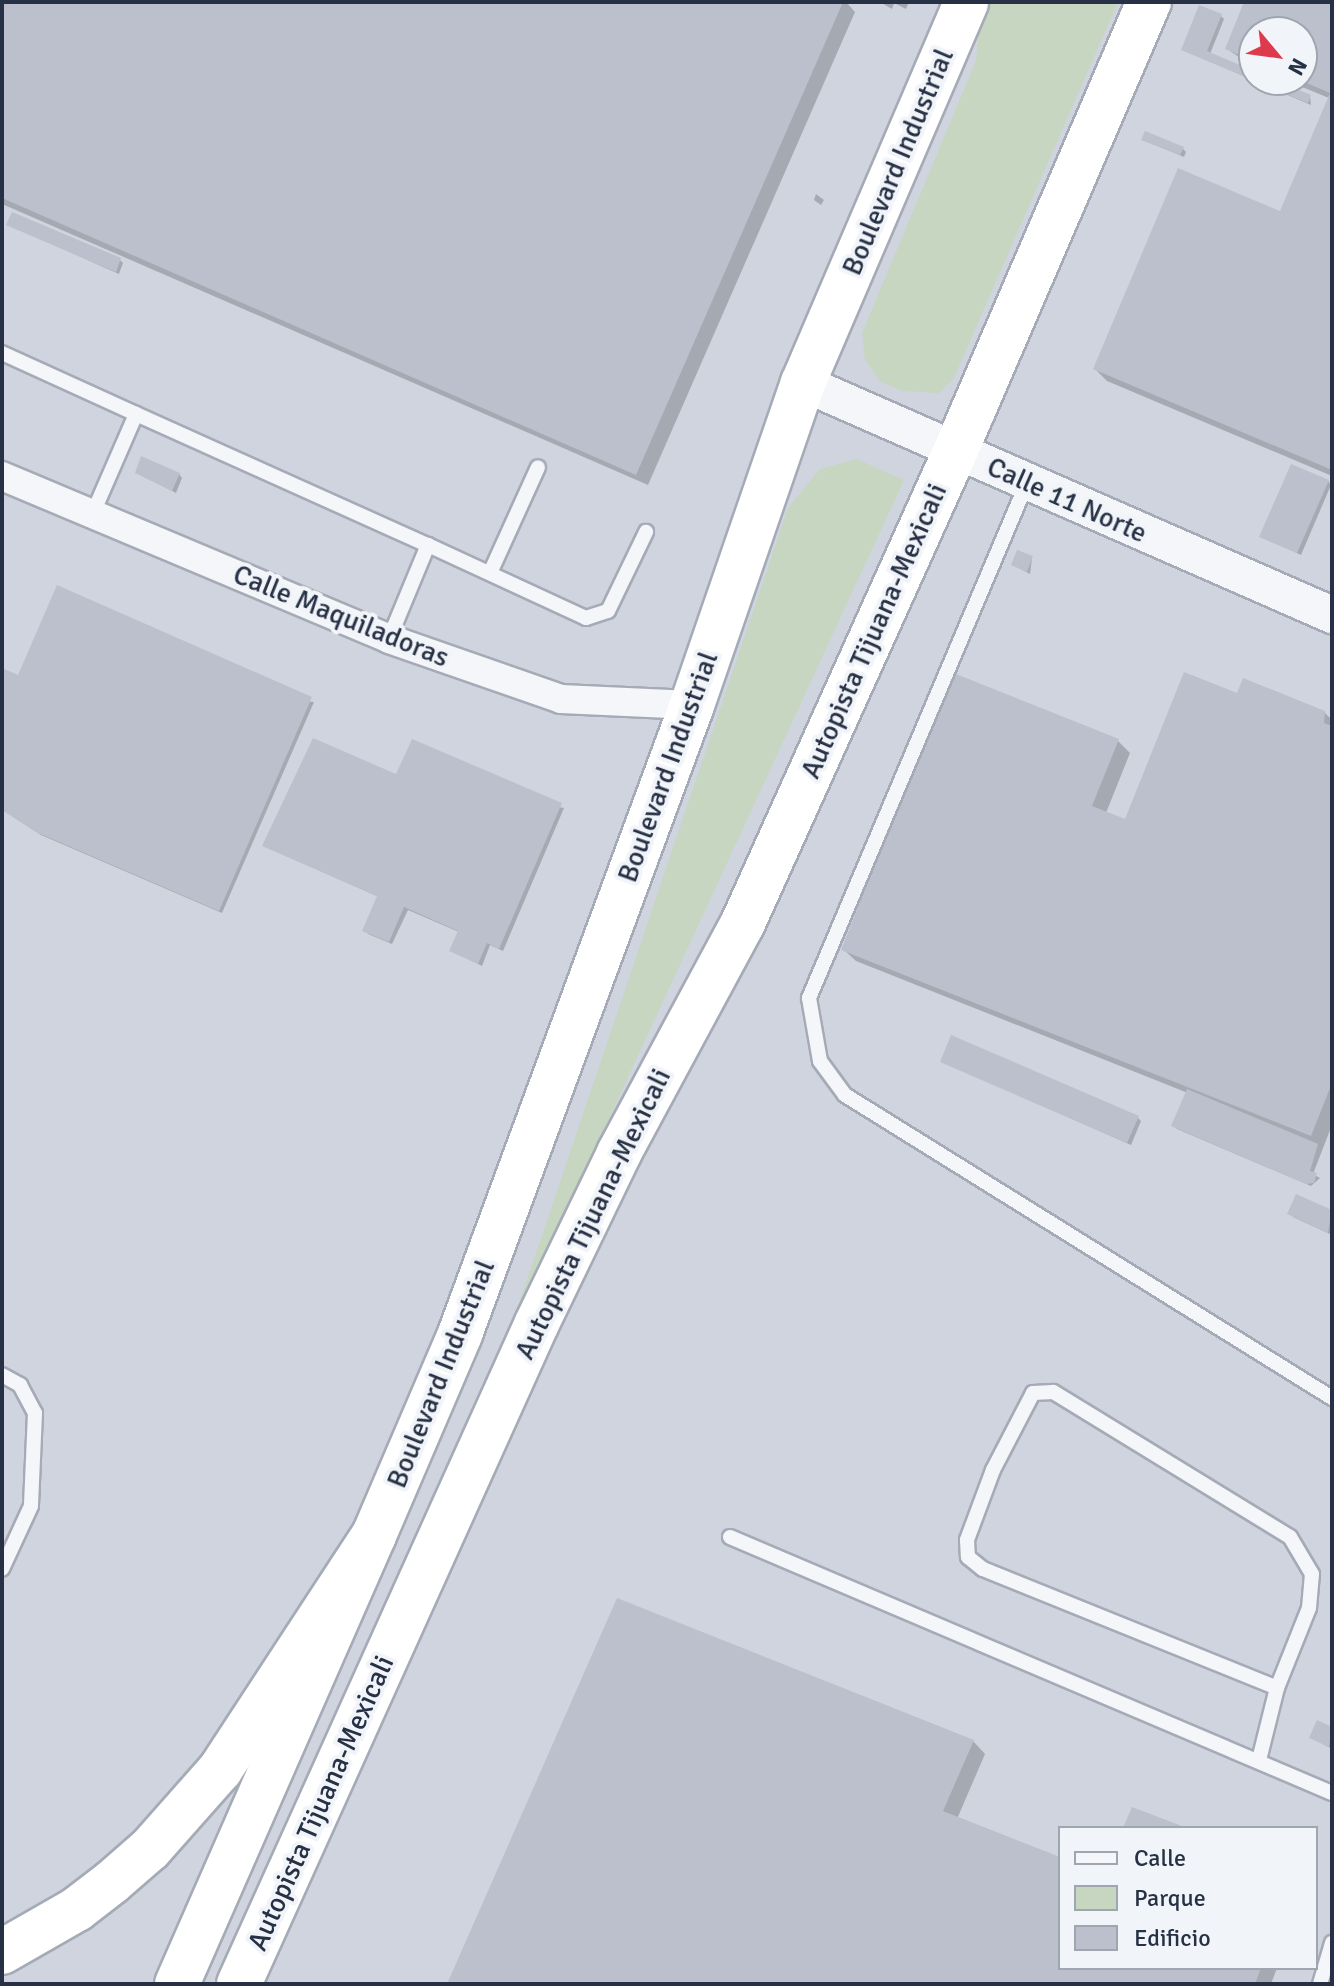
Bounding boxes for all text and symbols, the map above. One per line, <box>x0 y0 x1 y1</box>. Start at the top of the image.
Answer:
north arrow <box>1238 16 1318 96</box>
street label: Boulevard Industrial <box>835 44 961 280</box>
text: N <box>1282 54 1313 80</box>
street label: Calle 11 Norte <box>982 450 1152 550</box>
street label: Autopista Tijuana-Mexicali <box>794 478 954 784</box>
street label: Calle Maquiladoras <box>228 557 454 675</box>
street label: Boulevard Industrial <box>611 647 725 887</box>
street label: Autopista Tijuana-Mexicali <box>508 1063 678 1365</box>
street label: Boulevard Industrial <box>380 1255 502 1493</box>
street label: Autopista Tijuana-Mexicali <box>241 1650 401 1956</box>
legend <box>1058 1826 1318 1970</box>
text: Calle <box>1134 1843 1186 1873</box>
text: Parque <box>1134 1883 1206 1913</box>
text: Edificio <box>1134 1923 1211 1953</box>

